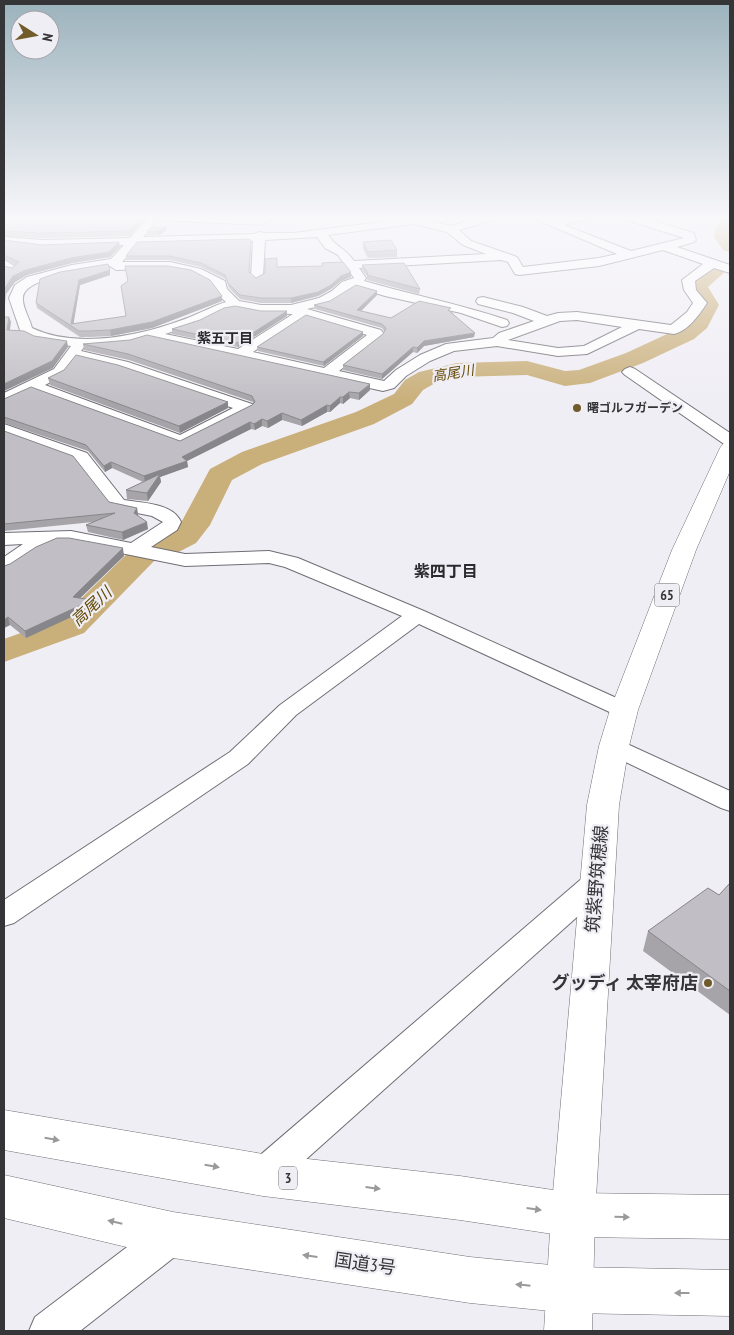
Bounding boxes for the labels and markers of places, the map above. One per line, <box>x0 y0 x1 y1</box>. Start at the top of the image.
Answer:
place label: 曙ゴルフガーデン <box>587 400 683 415</box>
marker: 曙ゴルフガーデン <box>571 402 583 414</box>
place label: グッディ 太宰府店 <box>552 971 698 994</box>
marker: グッディ 太宰府店 <box>702 977 714 989</box>

